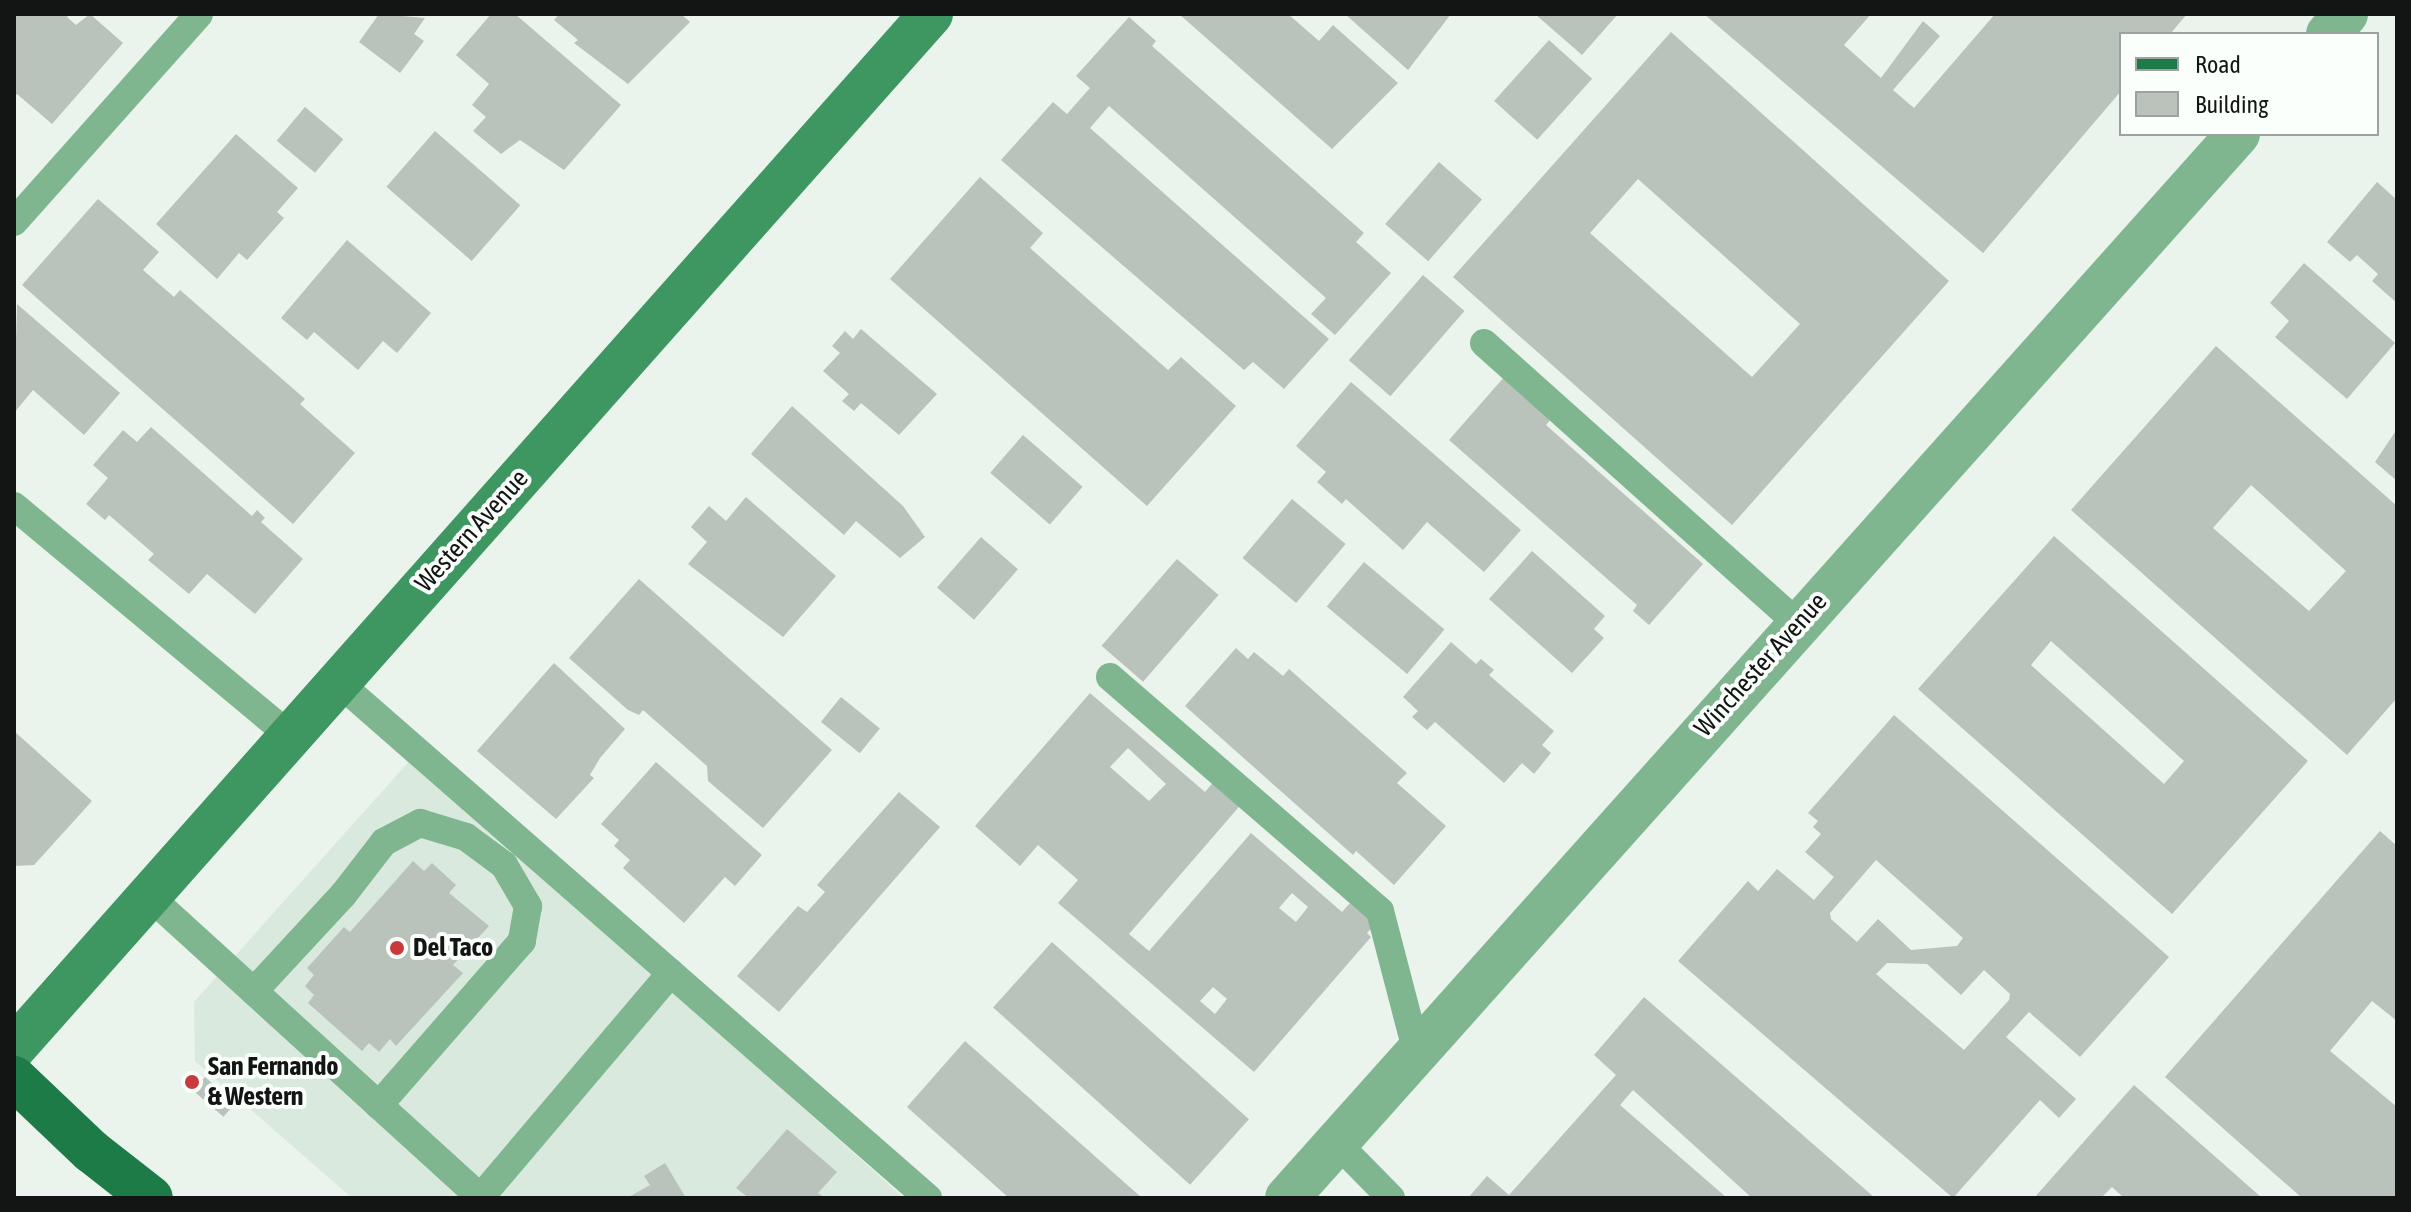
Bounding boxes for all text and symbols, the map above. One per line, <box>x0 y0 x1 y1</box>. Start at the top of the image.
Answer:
legend <box>2119 32 2379 136</box>
text: Road <box>2195 51 2241 78</box>
text: Building <box>2195 91 2268 118</box>
street label: Western Avenue <box>409 463 535 599</box>
street label: Winchester Avenue <box>1688 587 1834 743</box>
place label: Del Taco <box>413 932 493 964</box>
marker: Del Taco <box>388 939 406 957</box>
place label: San Fernando & Western <box>208 1051 338 1112</box>
marker: San Fernando & Western <box>183 1073 201 1091</box>

